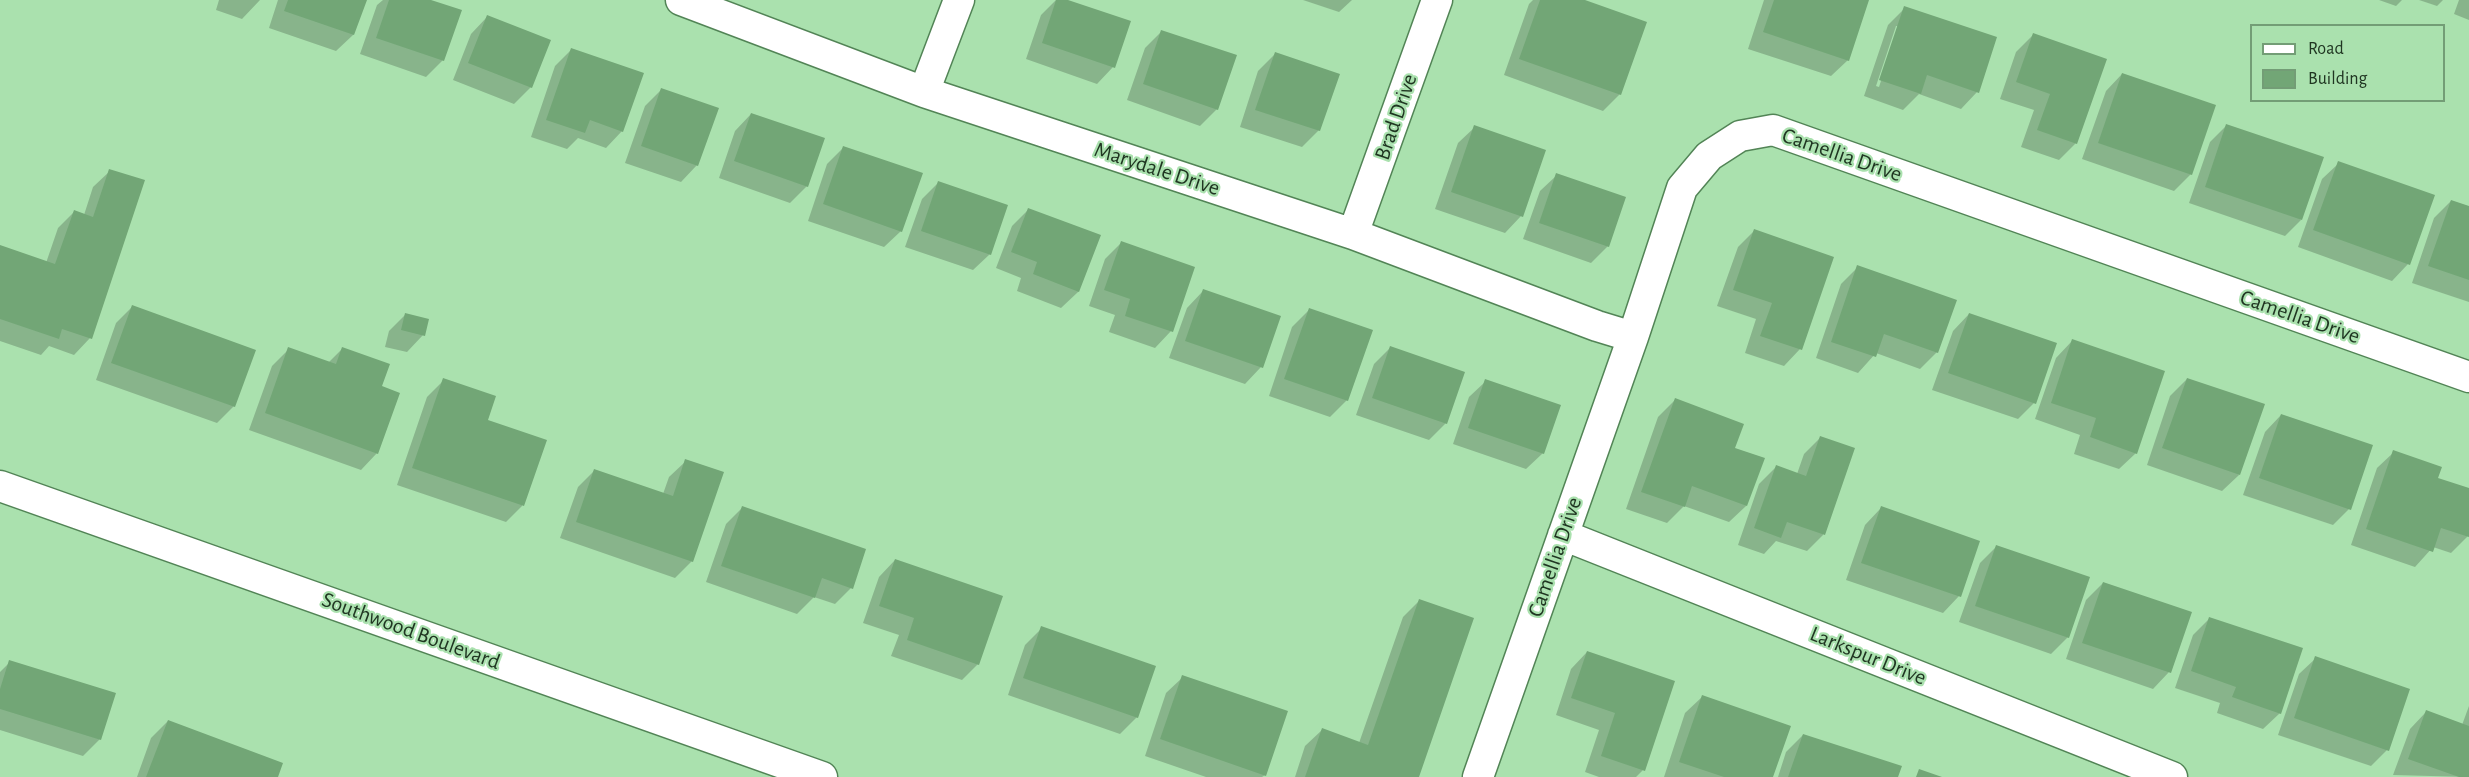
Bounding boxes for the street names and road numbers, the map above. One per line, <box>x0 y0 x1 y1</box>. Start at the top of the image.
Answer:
street label: Brad Drive <box>1369 70 1423 164</box>
street label: Camellia Drive <box>1779 122 1905 188</box>
street label: Marydale Drive <box>1091 136 1223 202</box>
street label: Camellia Drive <box>2237 284 2363 350</box>
street label: Camellia Drive <box>1522 494 1588 620</box>
street label: Southwood Boulevard <box>318 586 504 676</box>
street label: Larkspur Drive <box>1806 621 1930 691</box>

